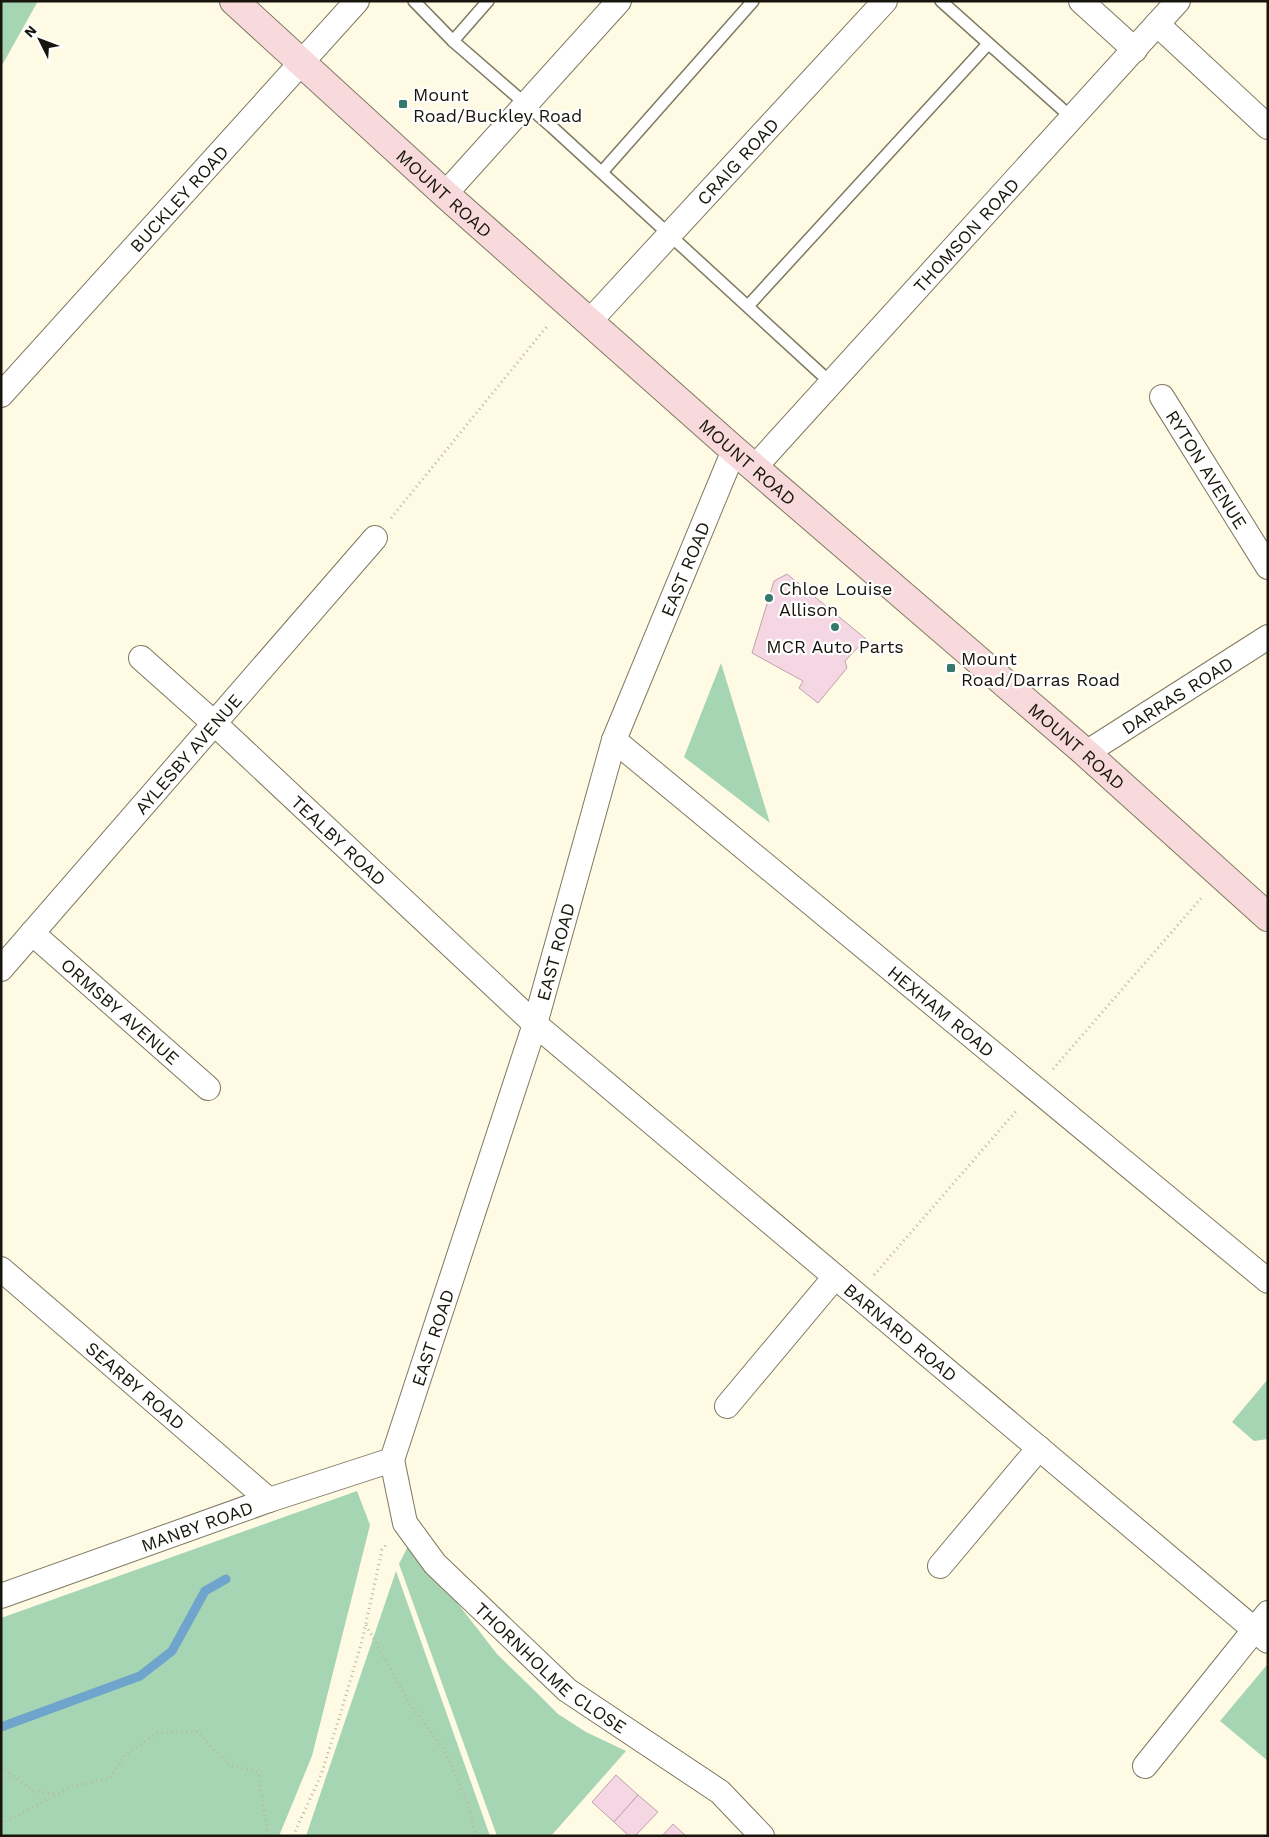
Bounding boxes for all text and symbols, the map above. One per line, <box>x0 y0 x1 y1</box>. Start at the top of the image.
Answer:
north arrow <box>15 15 65 65</box>
text: N <box>21 22 40 41</box>
place label: Mount Road/Buckley Road <box>413 84 582 126</box>
marker: Mount Road/Buckley Road <box>397 98 409 110</box>
street label: CRAIG ROAD <box>692 113 783 209</box>
street label: BUCKLEY ROAD <box>125 141 232 256</box>
street label: MOUNT ROAD <box>393 145 497 241</box>
street label: THOMSON ROAD <box>909 173 1023 296</box>
street label: RYTON AVENUE <box>1162 406 1252 532</box>
street label: MOUNT ROAD <box>695 414 800 509</box>
street label: EAST ROAD <box>656 518 714 619</box>
place label: Chloe Louise Allison <box>779 578 892 620</box>
marker: Chloe Louise Allison <box>763 592 775 604</box>
marker: MCR Auto Parts <box>829 621 841 633</box>
place label: MCR Auto Parts <box>766 636 904 657</box>
place label: Mount Road/Darras Road <box>961 648 1120 690</box>
street label: DARRAS ROAD <box>1118 652 1237 738</box>
marker: Mount Road/Darras Road <box>945 662 957 674</box>
street label: AYLESBY AVENUE <box>130 689 246 818</box>
street label: MOUNT ROAD <box>1025 698 1130 794</box>
street label: TEALBY ROAD <box>287 791 391 890</box>
street label: EAST ROAD <box>532 900 579 1003</box>
street label: ORMSBY AVENUE <box>57 953 184 1068</box>
street label: HEXHAM ROAD <box>884 961 999 1061</box>
street label: BARNARD ROAD <box>840 1278 962 1386</box>
street label: EAST ROAD <box>407 1286 458 1388</box>
street label: SEARBY ROAD <box>82 1337 190 1434</box>
street label: MANBY ROAD <box>138 1496 256 1556</box>
street label: THORNHOLME CLOSE <box>471 1598 631 1737</box>

